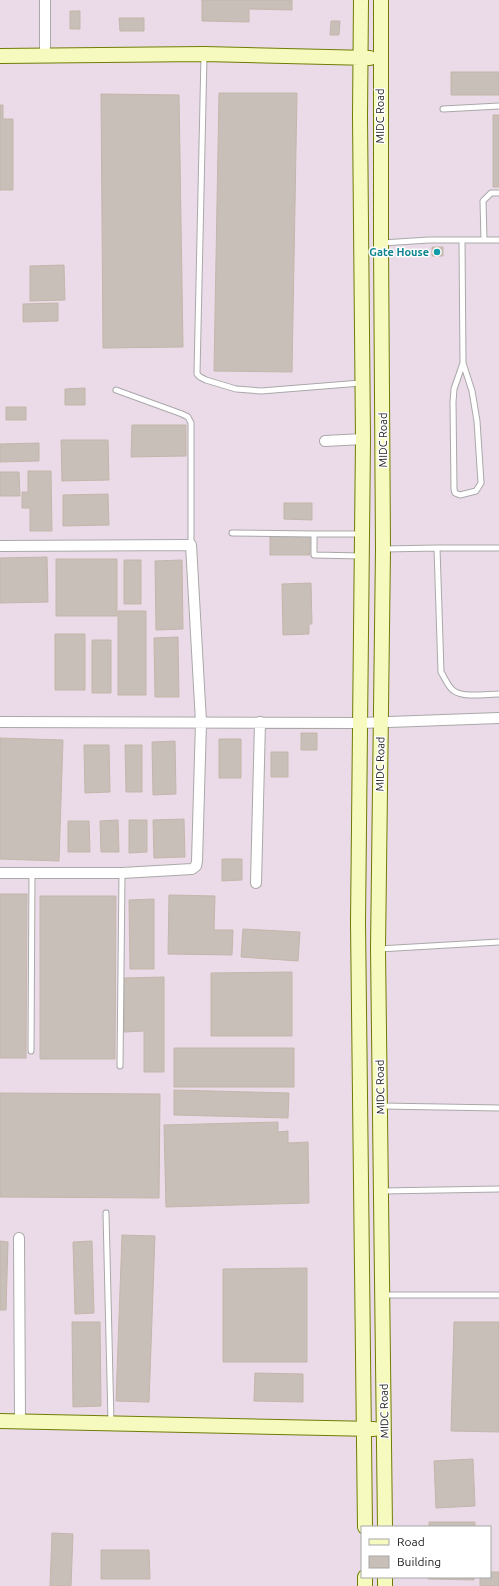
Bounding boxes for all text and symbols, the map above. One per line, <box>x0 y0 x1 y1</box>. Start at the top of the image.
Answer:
street label: MIDC Road <box>374 89 386 143</box>
place label: Gate House <box>369 246 429 258</box>
marker: Gate House <box>432 247 442 257</box>
street label: MIDC Road <box>377 413 389 467</box>
street label: MIDC Road <box>374 737 386 791</box>
street label: MIDC Road <box>374 1060 386 1114</box>
street label: MIDC Road <box>378 1384 390 1438</box>
legend <box>361 1526 491 1578</box>
text: Road <box>397 1535 425 1548</box>
text: Building <box>397 1555 441 1568</box>

